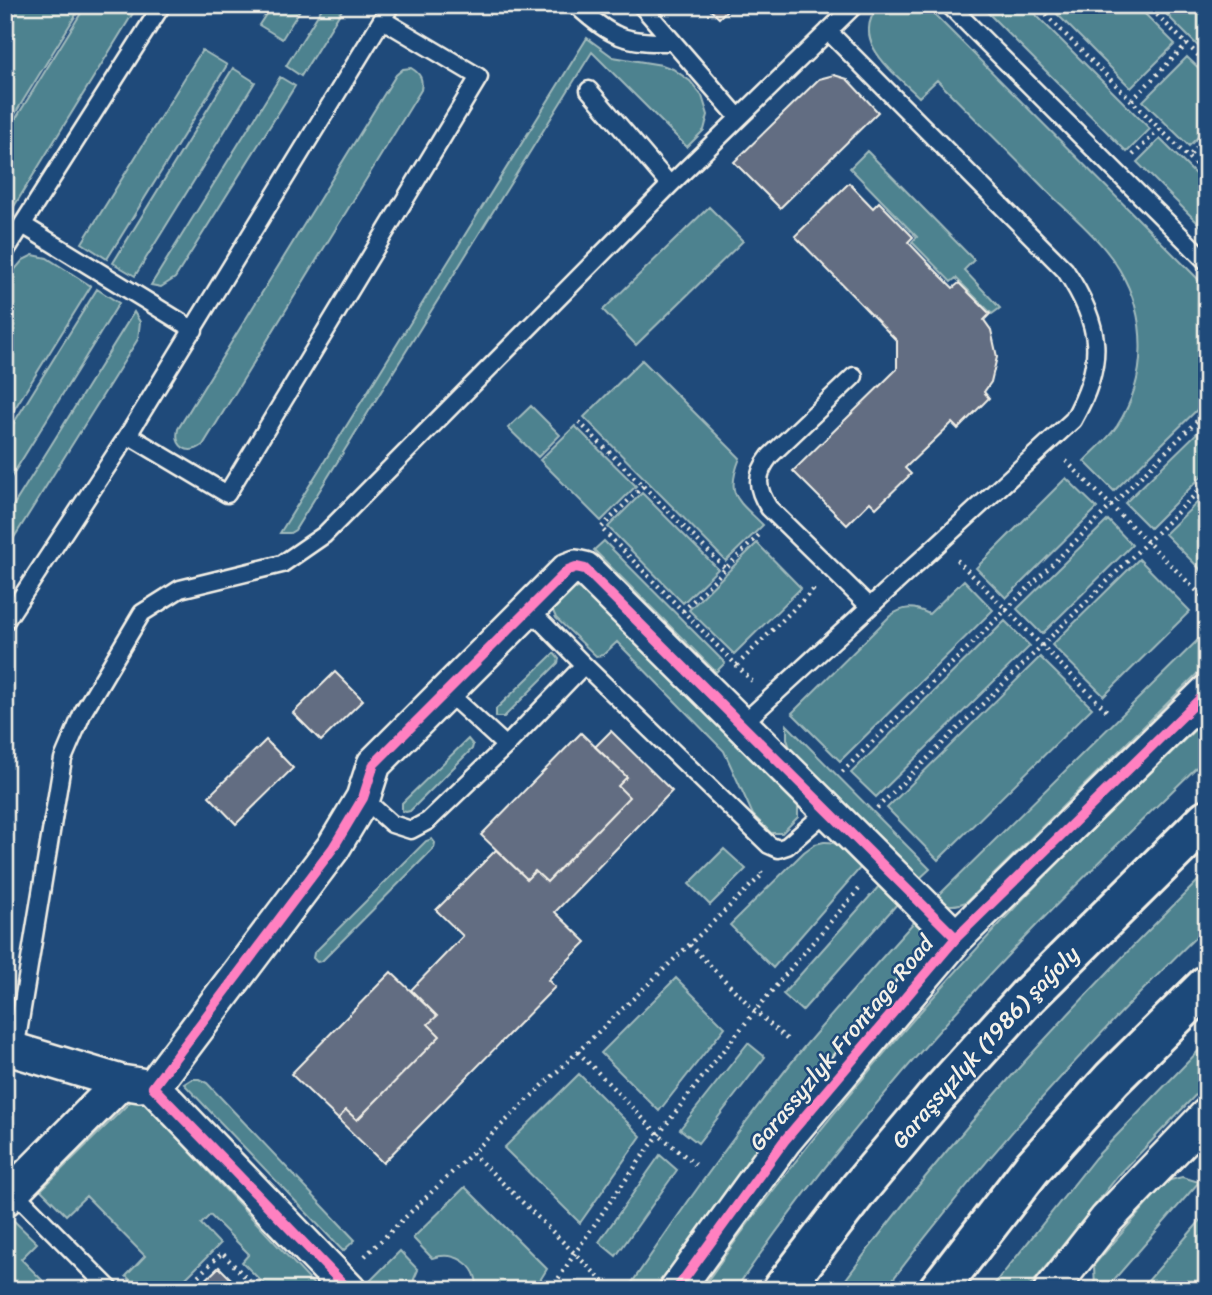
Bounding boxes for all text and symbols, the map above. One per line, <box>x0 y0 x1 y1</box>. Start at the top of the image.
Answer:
street label: Garassyzlyk Frontage Road <box>738 925 946 1161</box>
street label: Garaşsyzlyk (1986) şaýoly <box>881 935 1090 1158</box>

